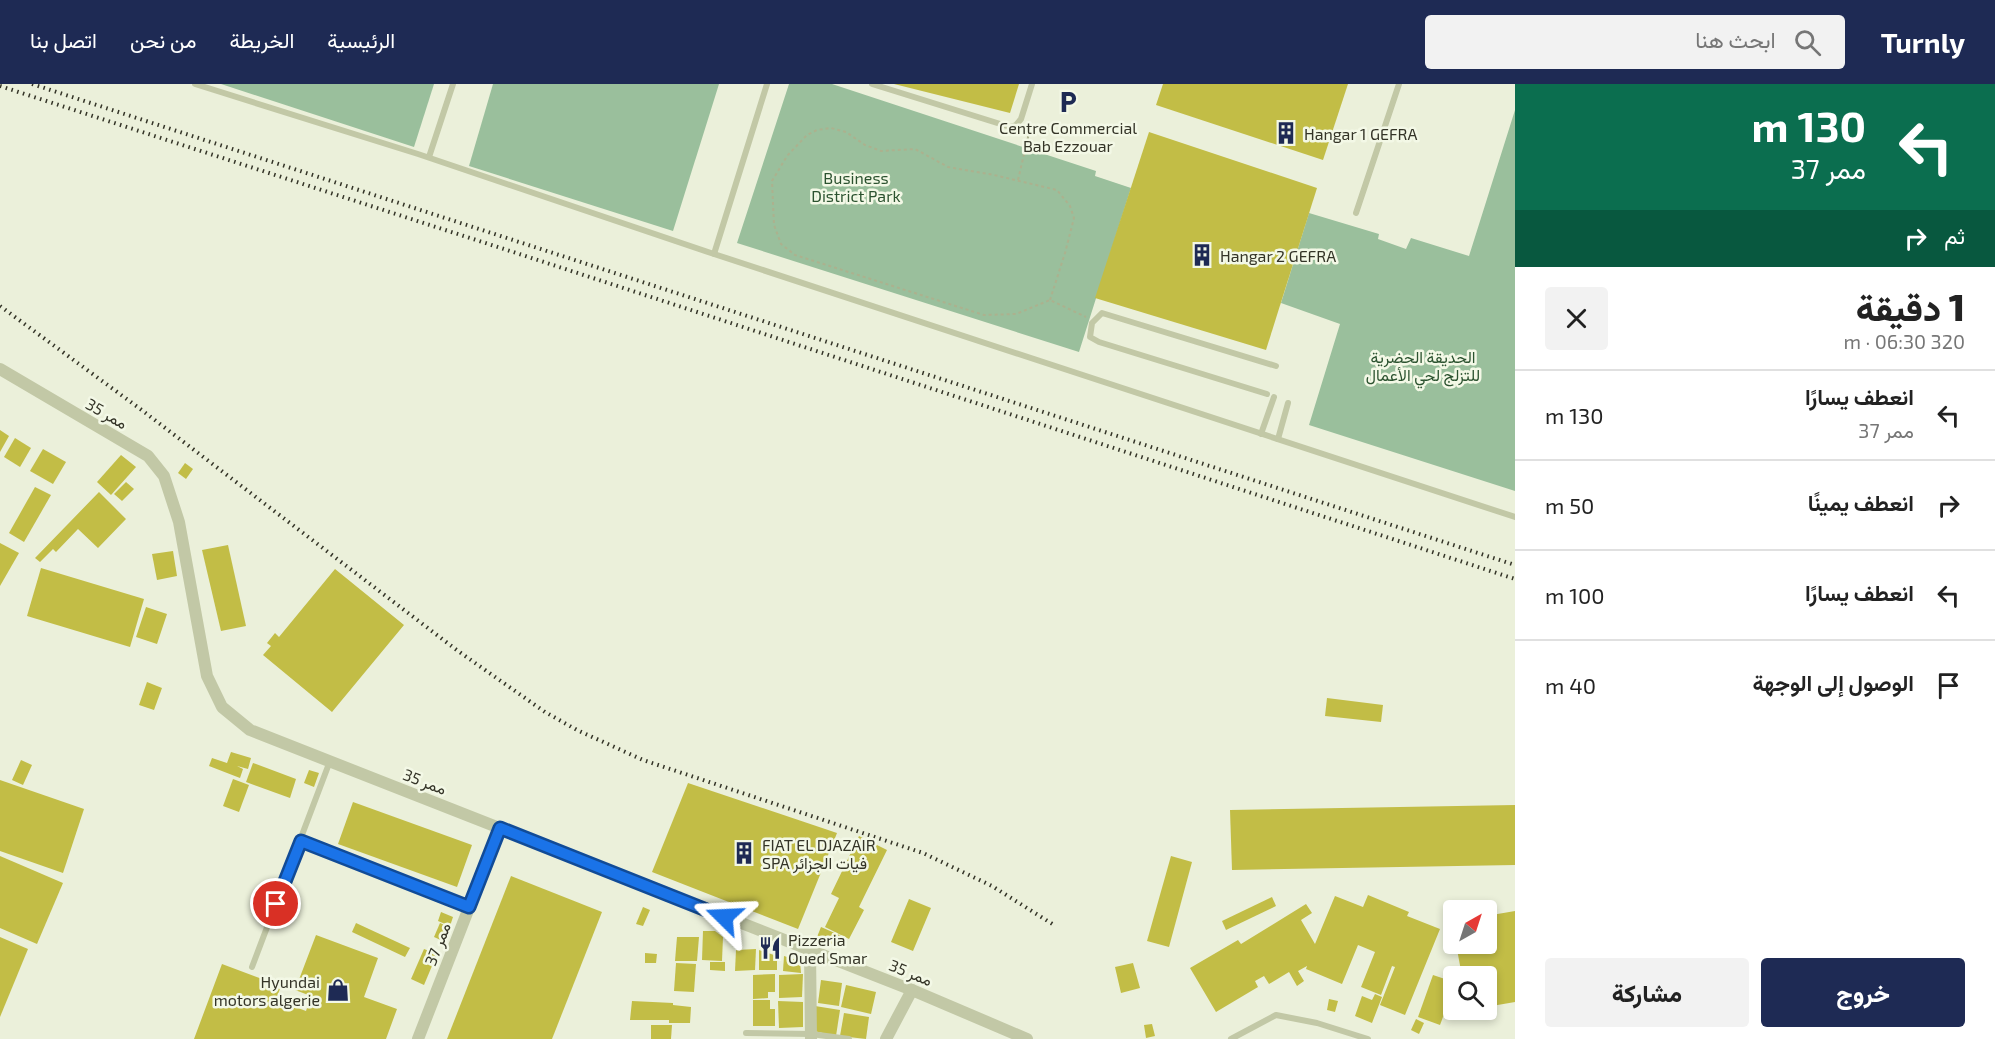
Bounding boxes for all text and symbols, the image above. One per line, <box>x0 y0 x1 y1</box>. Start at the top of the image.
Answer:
search box <box>1425 15 1845 69</box>
text: Turnly <box>1881 25 1965 59</box>
text: ابحث هنا <box>1695 26 1776 52</box>
icon: search <box>1791 26 1824 59</box>
text: اتصل بنا <box>30 27 97 52</box>
text: من نحن <box>130 27 196 52</box>
text: الخريطة <box>229 27 294 52</box>
text: الرئيسية <box>327 27 395 52</box>
parking icon: Centre Commercial Bab Ezzouar <box>1055 89 1081 115</box>
text: 130 m <box>1751 100 1866 150</box>
icon: left <box>1887 108 1965 186</box>
place label: Centre Commercial Bab Ezzouar <box>999 118 1137 155</box>
building icon: Hangar 1 GEFRA <box>1273 120 1299 146</box>
place label: Hangar 1 GEFRA <box>1304 124 1418 143</box>
text: ممر 37 <box>1791 152 1866 184</box>
park label: Business District Park <box>811 168 901 205</box>
icon: right <box>1899 222 1932 255</box>
text: ثم <box>1944 222 1965 248</box>
building icon: Hangar 2 GEFRA <box>1189 242 1215 268</box>
place label: Hangar 2 GEFRA <box>1220 246 1336 265</box>
text: 1 دقيقة <box>1856 285 1965 328</box>
button: close <box>1545 287 1608 350</box>
text: 320 m · 06:30 <box>1844 329 1965 353</box>
park label: الحديقة الحضرية للتزلج لحي الأعمال <box>1366 347 1480 389</box>
text: انعطف يسارًا <box>1805 383 1914 409</box>
street label: ممر 35 <box>82 394 131 434</box>
icon: left <box>1932 399 1965 432</box>
text: 130 m <box>1545 402 1603 428</box>
text: ممر 37 <box>1858 418 1914 442</box>
text: انعطف يمينًا <box>1808 489 1914 515</box>
icon: right <box>1932 489 1965 522</box>
text: 50 m <box>1545 492 1594 518</box>
text: انعطف يسارًا <box>1805 579 1914 605</box>
icon: left <box>1932 579 1965 612</box>
text: 100 m <box>1545 582 1604 608</box>
text: الوصول إلى الوجهة <box>1752 669 1914 695</box>
icon: arrive <box>1932 669 1965 702</box>
text: 40 m <box>1545 672 1596 698</box>
street label: ممر 35 <box>400 764 449 800</box>
place label: FIAT EL DJAZAIR SPA فيات الجزائر <box>762 835 876 874</box>
building icon: FIAT EL DJAZAIR SPA فيات الجزائر <box>731 840 757 866</box>
pin <box>250 878 301 929</box>
position arrow <box>692 885 756 949</box>
icon: arrive <box>259 887 292 920</box>
north arrow <box>1443 900 1497 954</box>
map controls <box>1443 900 1497 1020</box>
street label: ممر 37 <box>420 920 456 969</box>
place label: Pizzeria Oued Smar <box>788 930 868 967</box>
restaurant icon: Pizzeria Oued Smar <box>757 935 783 961</box>
street label: ممر 35 <box>886 955 935 991</box>
button: مشاركة <box>1545 958 1749 1027</box>
button: خروج <box>1761 958 1965 1027</box>
button: search <box>1443 966 1497 1020</box>
place label: Hyundai motors algerie <box>214 972 320 1009</box>
shop icon: Hyundai motors algerie <box>325 977 351 1003</box>

